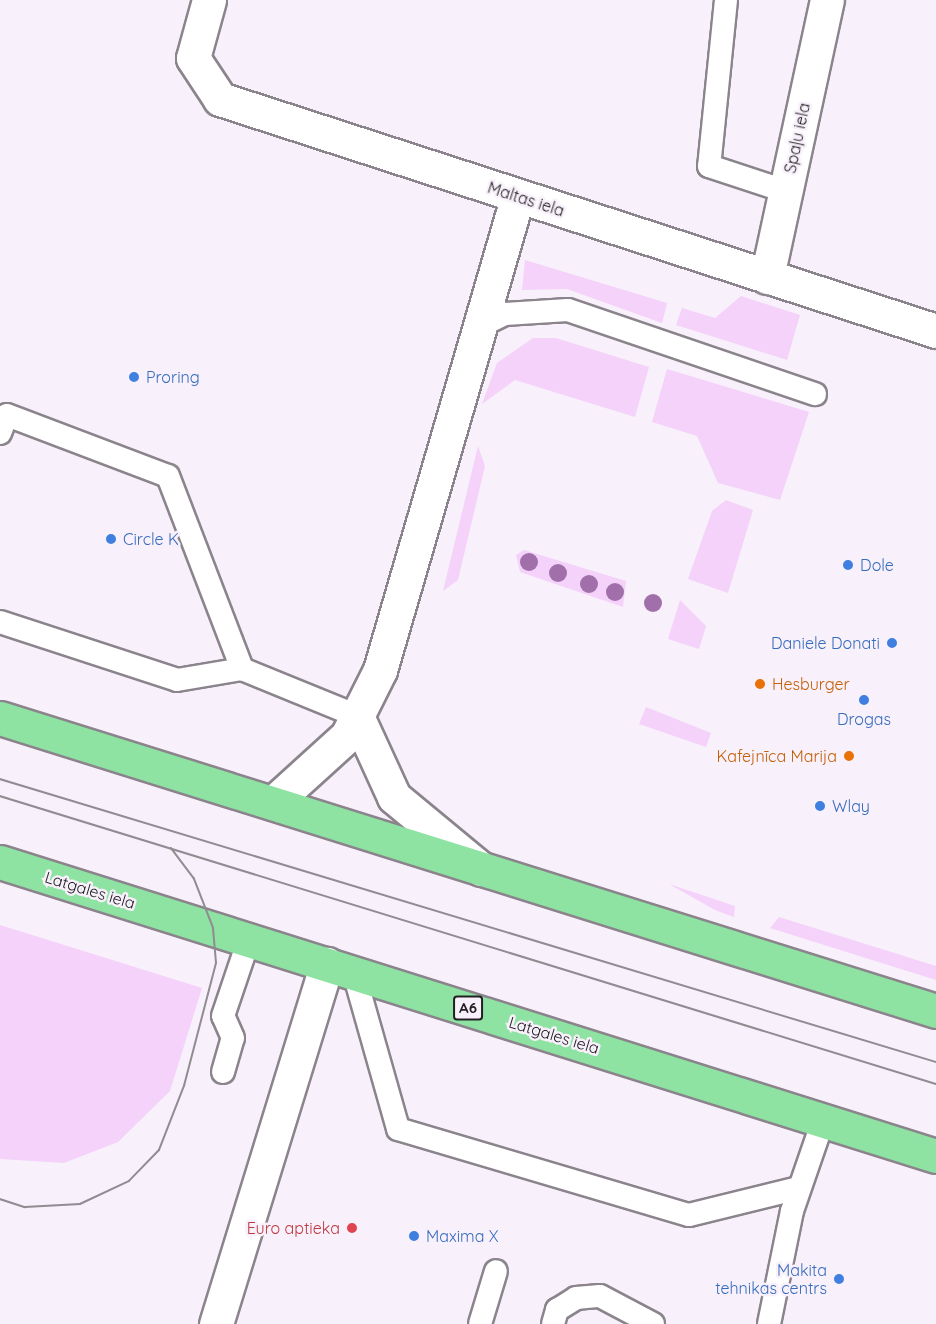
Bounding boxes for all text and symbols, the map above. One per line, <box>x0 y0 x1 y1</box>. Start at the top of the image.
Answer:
street label: Spaļu iela <box>780 101 814 175</box>
street label: Maltas iela <box>485 178 567 220</box>
place label: Proring <box>146 367 200 387</box>
marker: Proring <box>127 370 141 384</box>
place label: Circle K <box>123 529 179 549</box>
marker: Circle K <box>104 532 118 546</box>
place label: Dole <box>860 555 894 575</box>
marker: Dole <box>841 558 855 572</box>
place label: Daniele Donati <box>771 633 880 653</box>
marker: Daniele Donati <box>885 636 899 650</box>
place label: Hesburger <box>772 674 850 694</box>
marker: Hesburger <box>753 677 767 691</box>
marker: Drogas <box>857 693 871 707</box>
place label: Drogas <box>837 709 891 729</box>
place label: Kafejnīca Marija <box>716 746 837 766</box>
marker: Kafejnīca Marija <box>842 749 856 763</box>
place label: Wlay <box>832 796 870 816</box>
marker: Wlay <box>813 799 827 813</box>
street label: Latgales iela <box>43 867 137 913</box>
road number: A6 <box>453 996 483 1020</box>
street label: Latgales iela <box>507 1012 601 1058</box>
place label: Euro aptieka <box>247 1218 340 1238</box>
marker: Euro aptieka <box>345 1221 359 1235</box>
place label: Maxima X <box>426 1226 498 1246</box>
marker: Maxima X <box>407 1229 421 1243</box>
place label: Makita tehnikas centrs <box>715 1260 827 1298</box>
marker: Makita tehnikas centrs <box>832 1272 846 1286</box>

